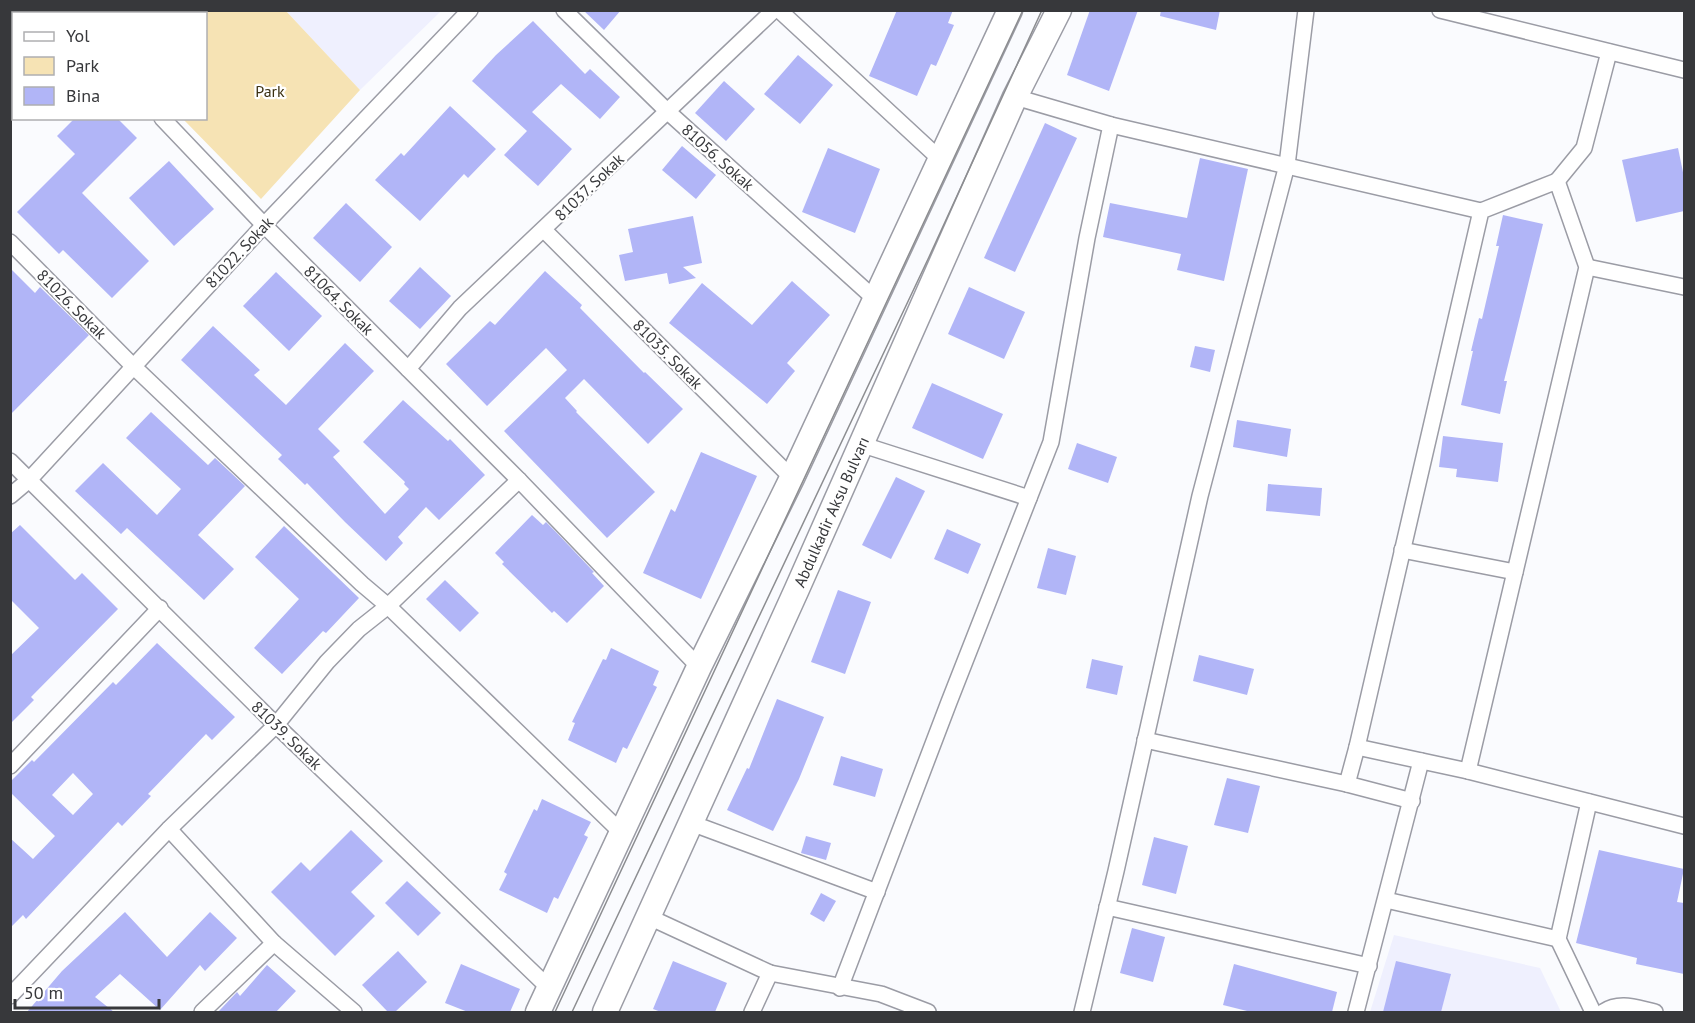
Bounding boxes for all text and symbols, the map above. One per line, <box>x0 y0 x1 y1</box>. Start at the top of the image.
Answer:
legend <box>12 12 207 120</box>
text: Yol <box>66 24 90 47</box>
text: Park <box>66 54 99 77</box>
park label: Park <box>255 81 285 101</box>
text: Bina <box>66 84 100 107</box>
street label: 81056. Sokak <box>678 119 759 195</box>
street label: 81037. Sokak <box>550 149 628 225</box>
street label: 81022. Sokak <box>201 212 277 292</box>
street label: 81064. Sokak <box>300 261 378 339</box>
street label: 81026. Sokak <box>33 265 111 343</box>
street label: 81035. Sokak <box>629 315 707 393</box>
street label: Abdulkadir Aksu Bulvarı <box>789 433 873 590</box>
street label: 81039. Sokak <box>248 696 327 774</box>
scale bar <box>15 972 159 1010</box>
text: 50 m <box>24 981 63 1004</box>

